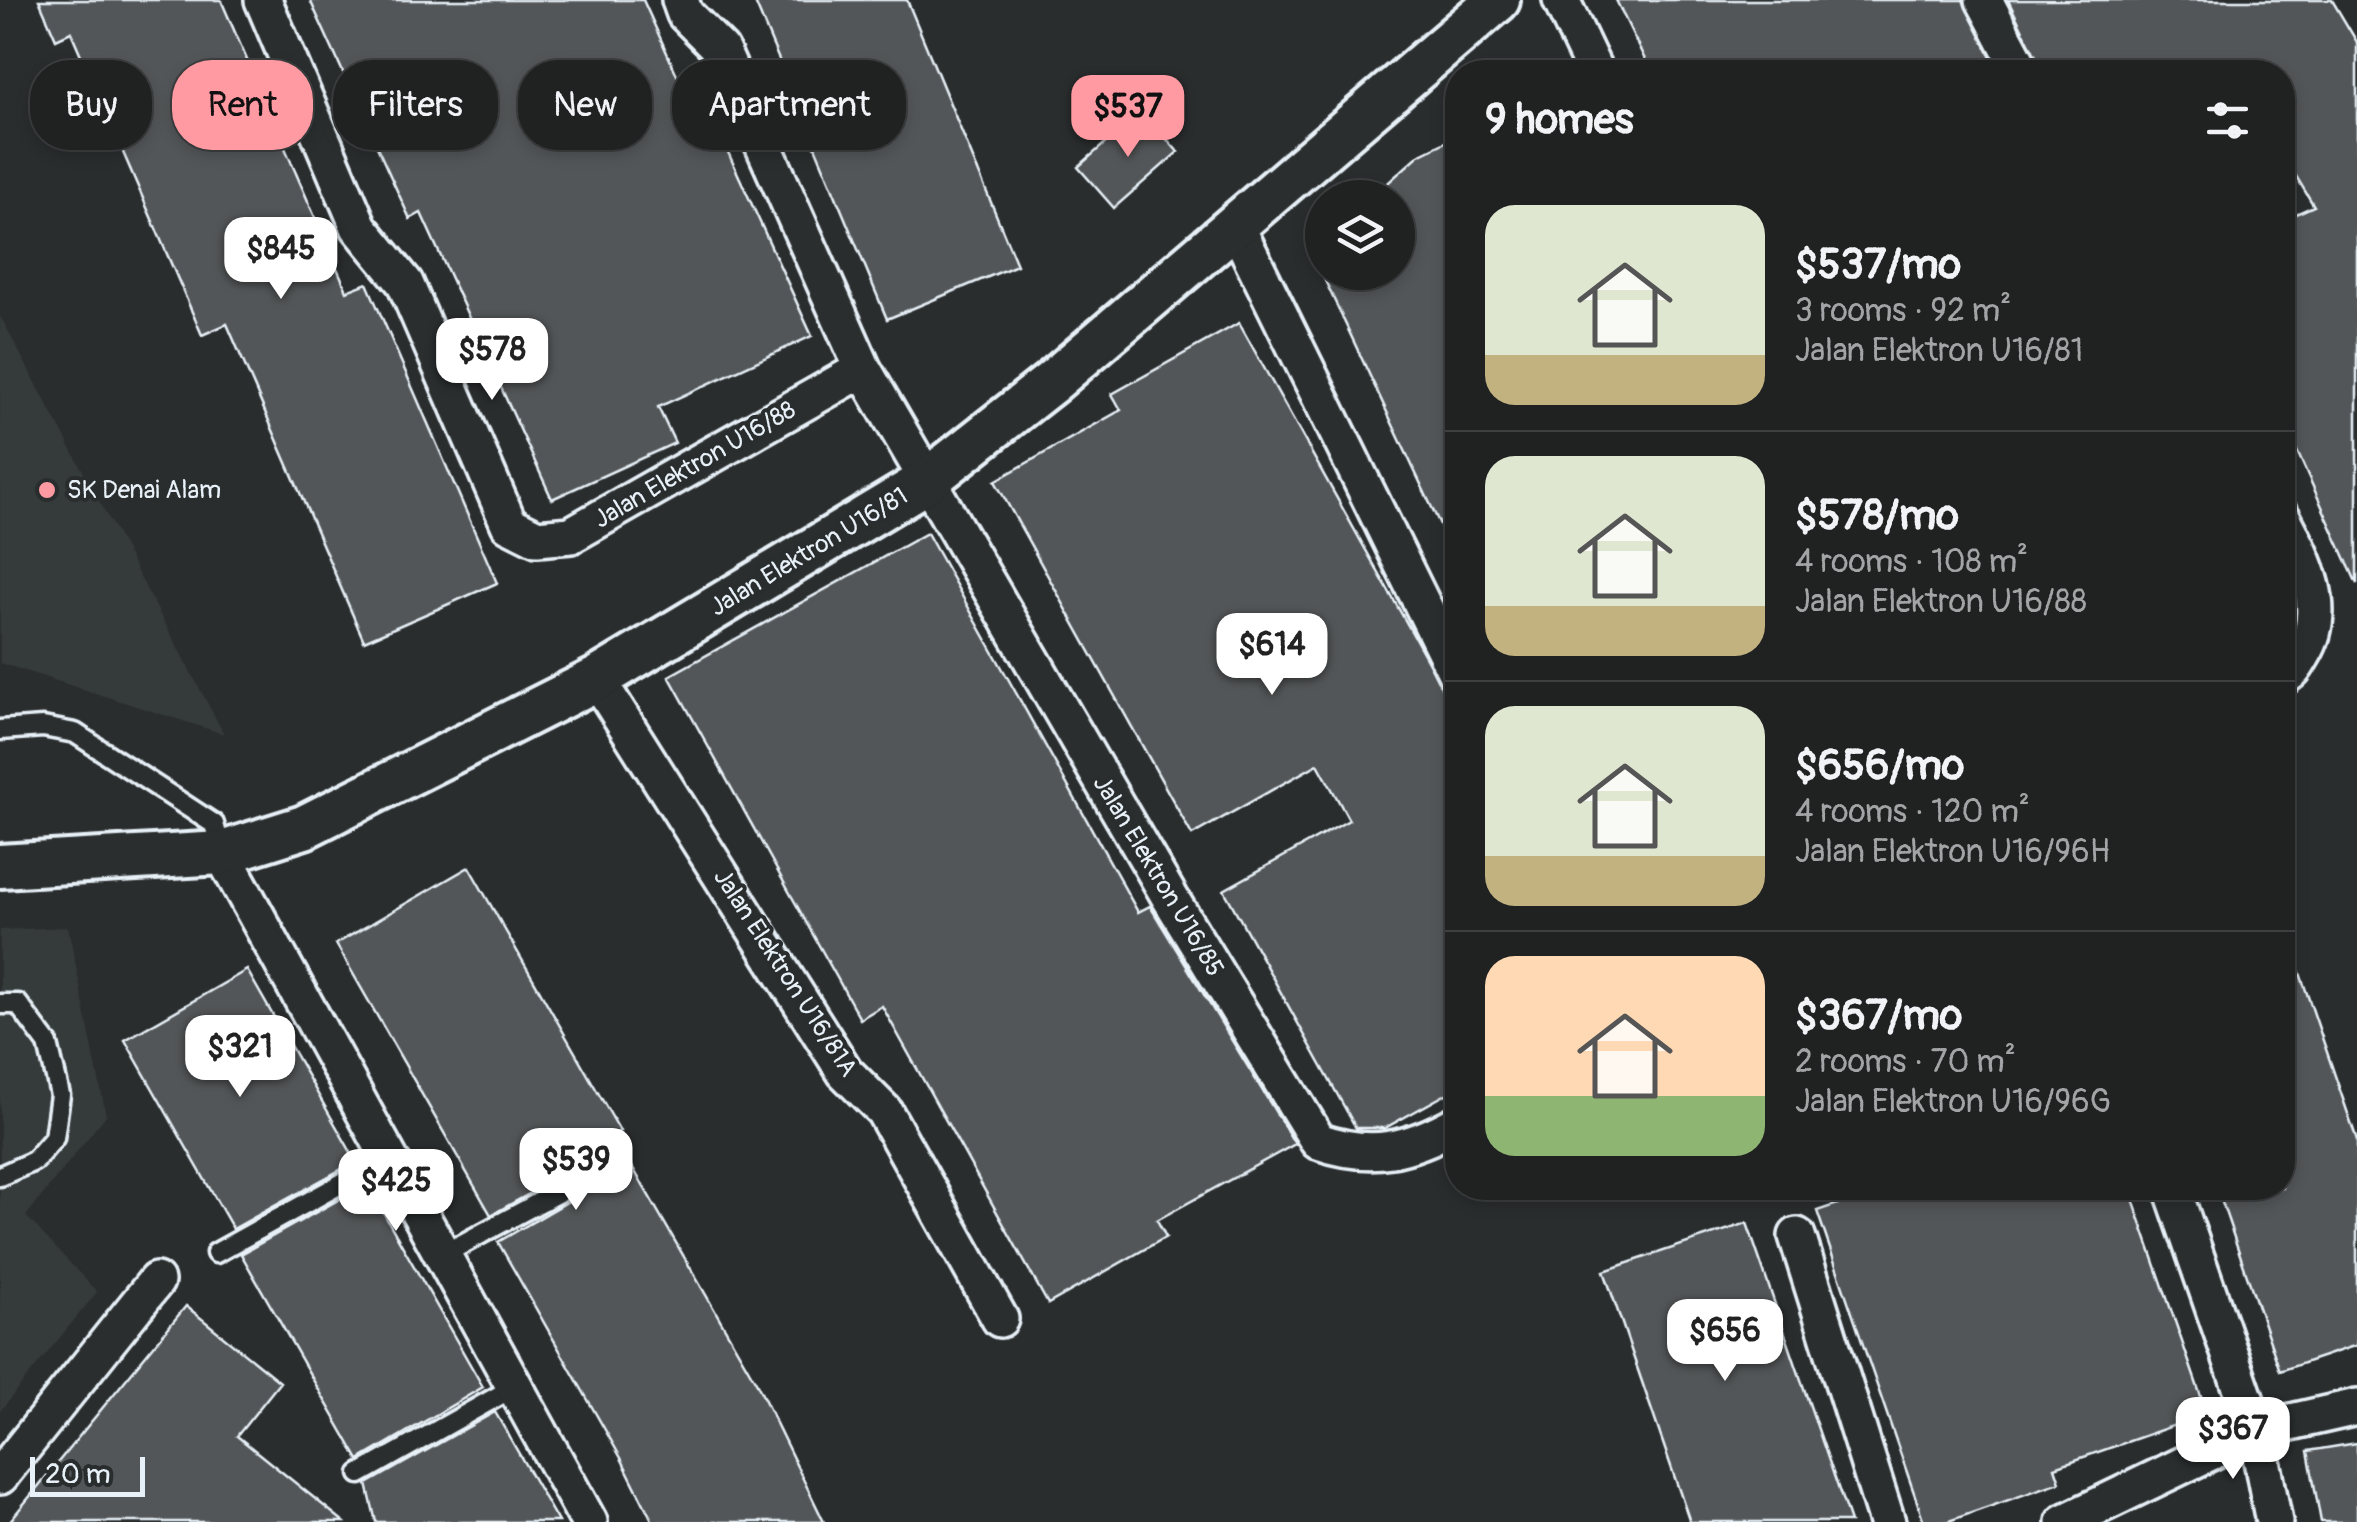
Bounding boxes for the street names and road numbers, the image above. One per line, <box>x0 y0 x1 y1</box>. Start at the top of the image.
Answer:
street label: Jalan Elektron U16/88 <box>589 395 801 535</box>
street label: Jalan Elektron U16/81 <box>705 481 913 623</box>
street label: Jalan Elektron U16/85 <box>1086 770 1230 982</box>
street label: Jalan Elektron U16/81A <box>706 863 864 1083</box>

